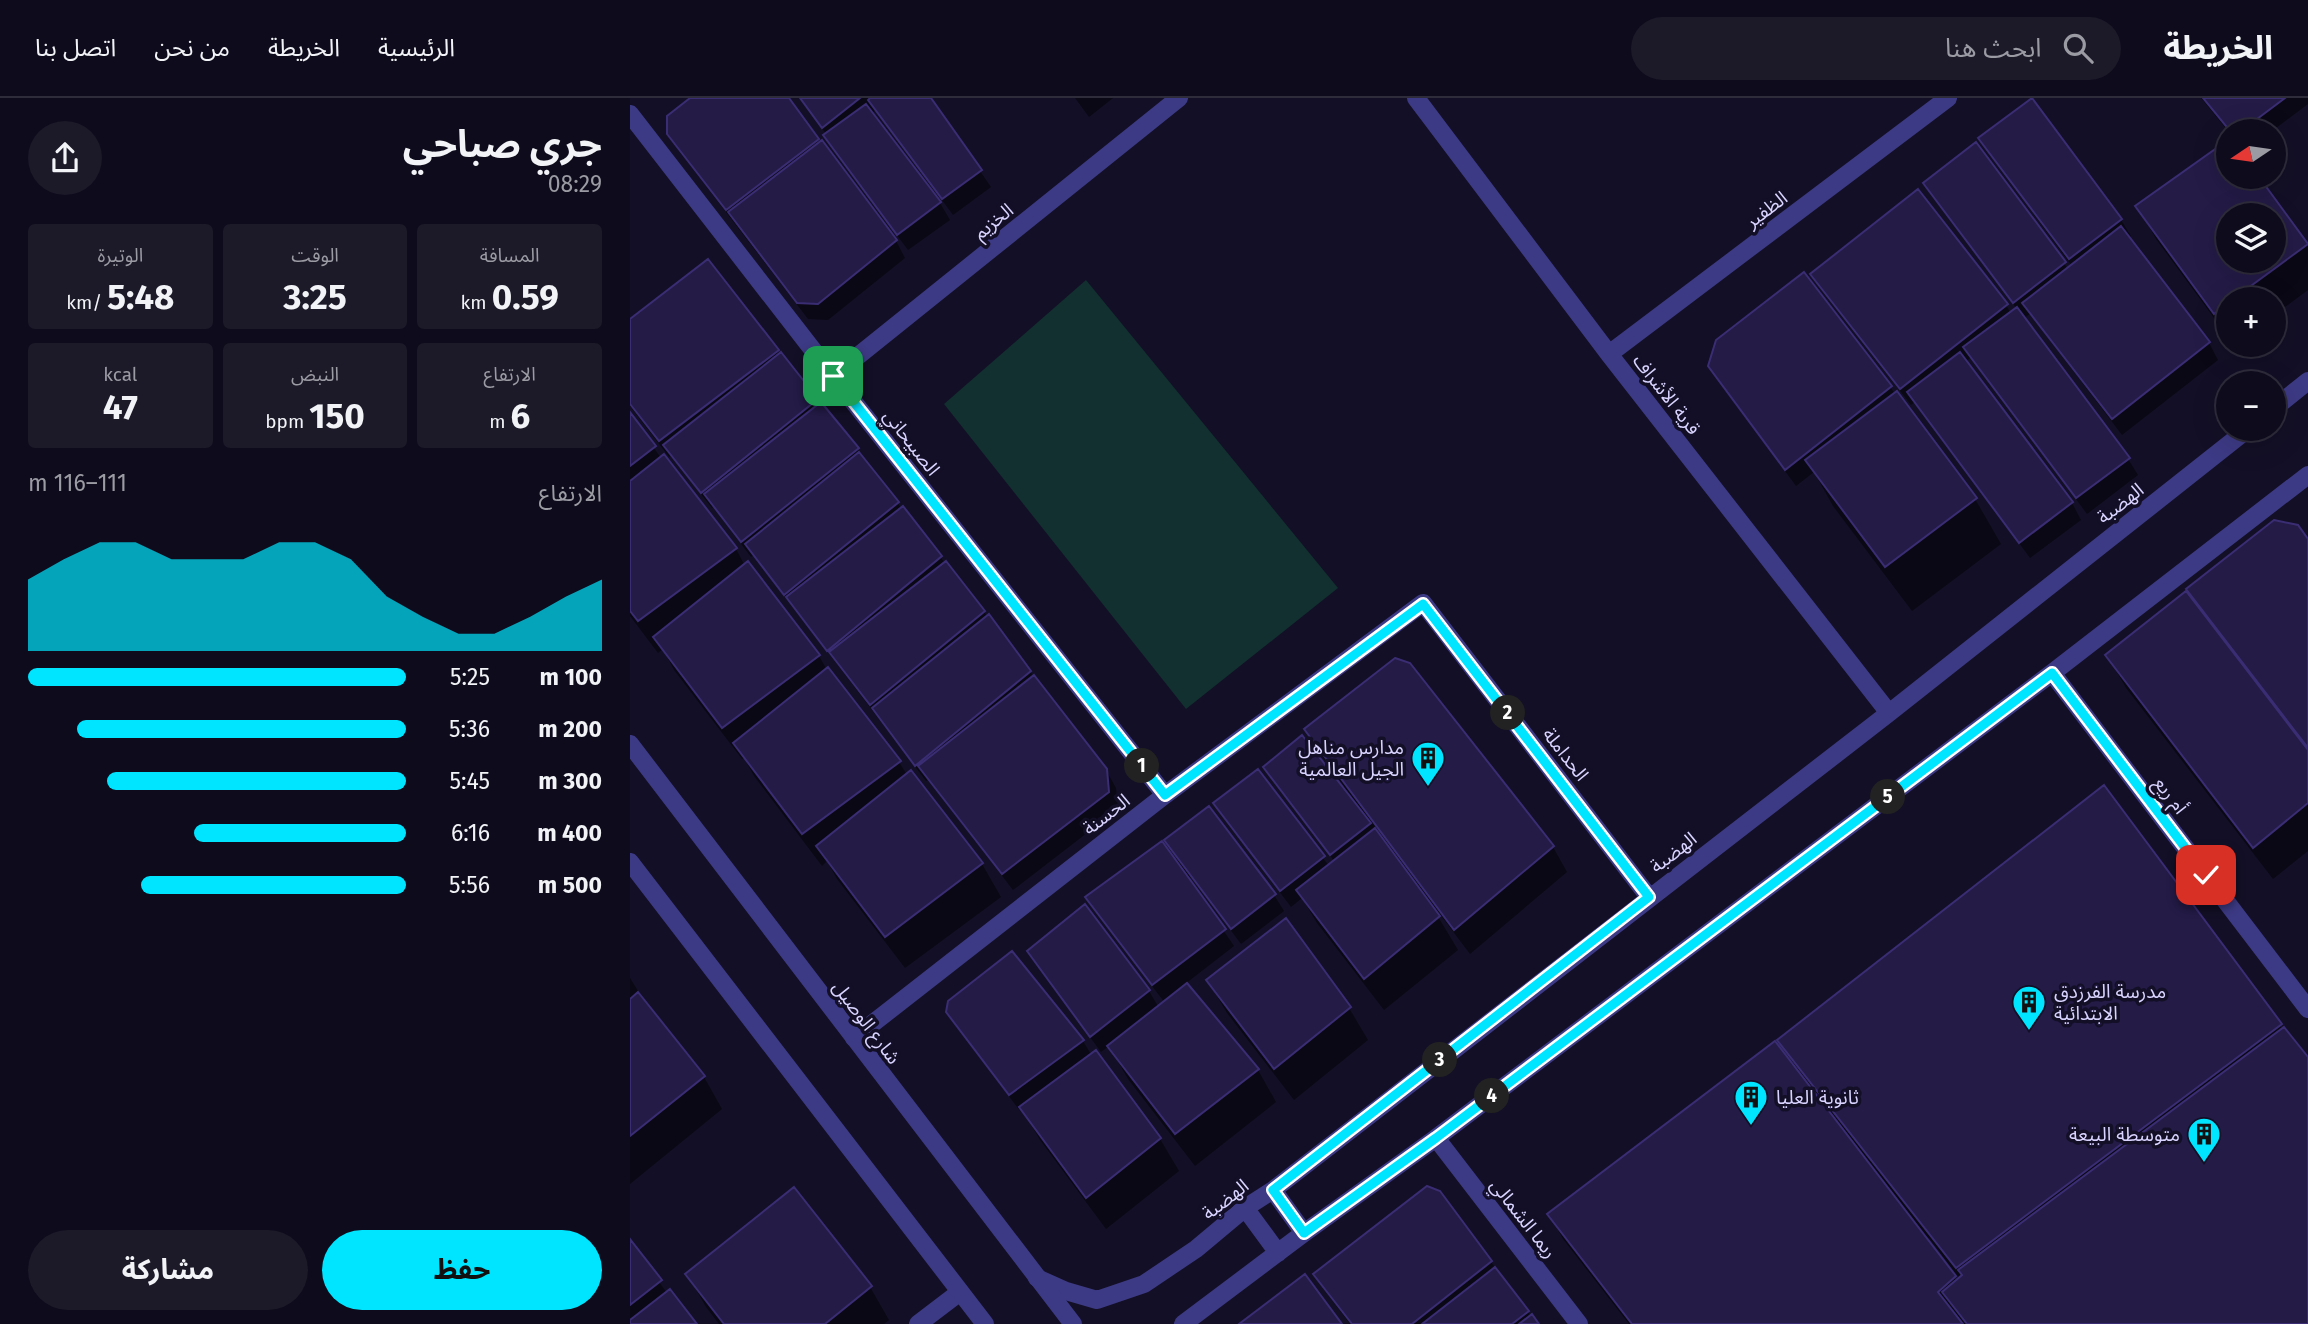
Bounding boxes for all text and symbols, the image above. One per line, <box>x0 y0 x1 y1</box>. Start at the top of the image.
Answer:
search box <box>1631 17 2121 80</box>
text: الخريطة <box>2163 28 2273 68</box>
icon: search <box>2059 29 2097 67</box>
text: ابحث هنا <box>1945 33 2041 64</box>
text: اتصل بنا <box>35 34 116 62</box>
text: من نحن <box>154 34 230 62</box>
text: الخريطة <box>268 34 340 62</box>
text: الرئيسية <box>378 34 455 62</box>
north arrow <box>2216 119 2286 189</box>
map controls <box>2216 119 2286 441</box>
button: share <box>28 121 102 195</box>
text: جري صباحي <box>403 121 602 167</box>
text: 08:29 <box>548 170 602 198</box>
street label: الظفير <box>1740 186 1792 233</box>
street label: الخزيم <box>969 198 1020 247</box>
button: layers <box>2216 203 2286 273</box>
text: الوتيرة <box>98 244 143 267</box>
text: الوقت <box>291 244 339 267</box>
text: المسافة <box>480 244 540 267</box>
text: 5:48 <box>107 276 174 318</box>
text: 3:25 <box>283 276 347 318</box>
text: 0.59 <box>492 276 559 318</box>
button: + <box>2216 287 2286 357</box>
text: /km <box>66 291 107 314</box>
text: km <box>461 291 492 314</box>
pin <box>803 346 863 406</box>
street label: قرية الأشراف <box>1628 349 1705 439</box>
icon: arrive <box>814 357 852 395</box>
text: kcal <box>103 363 137 386</box>
text: النبض <box>291 363 339 386</box>
text: الارتفاع <box>484 363 536 386</box>
button: − <box>2216 371 2286 441</box>
text: 47 <box>103 386 138 428</box>
text: 150 <box>309 395 365 437</box>
text: 6 <box>510 395 530 437</box>
street label: الصبيحاني <box>876 405 945 482</box>
text: bpm <box>265 410 309 433</box>
text: m <box>489 410 510 433</box>
text: 111–116 m <box>28 469 127 497</box>
street label: الهضبة <box>2092 478 2148 529</box>
text: الارتفاع <box>539 479 602 507</box>
text: 5:25 <box>450 663 490 691</box>
text: 100 m <box>540 663 602 691</box>
pin: 2 <box>1490 696 1526 730</box>
text: 2 <box>1503 701 1512 724</box>
text: 5:36 <box>449 715 490 743</box>
text: 200 m <box>538 715 602 743</box>
street label: الحداملة <box>1538 723 1593 785</box>
place label: مدارس مناهل الجيل العالمية <box>1298 736 1404 781</box>
building icon: مدارس مناهل الجيل العالمية <box>1409 739 1447 788</box>
pin: 1 <box>1124 748 1160 784</box>
text: 1 <box>1137 754 1146 777</box>
text: 5:45 <box>450 767 490 795</box>
text: 300 m <box>538 767 602 795</box>
street label: أم ريع <box>2147 772 2192 821</box>
pin: 5 <box>1870 780 1906 814</box>
text: 5 <box>1882 785 1893 808</box>
street label: الحسنة <box>1078 789 1134 840</box>
text: 6:16 <box>451 819 490 847</box>
text: 400 m <box>537 819 602 847</box>
street label: الهضبة <box>1645 827 1701 878</box>
pin <box>2176 845 2236 905</box>
icon: check <box>2187 856 2225 894</box>
text: 5:56 <box>449 871 490 899</box>
text: 500 m <box>538 871 602 899</box>
street label: شارع الوصيل <box>826 976 905 1070</box>
place label: مدرسة الفرزدق الابتدائية <box>2054 980 2166 1025</box>
building icon: مدرسة الفرزدق الابتدائية <box>2010 983 2048 1032</box>
pin: 3 <box>1422 1042 1458 1077</box>
text: 3 <box>1435 1048 1444 1071</box>
building icon: ثانوية العليا <box>1732 1078 1770 1127</box>
pin: 4 <box>1474 1079 1510 1114</box>
text: 4 <box>1486 1084 1497 1107</box>
place label: ثانوية العليا <box>1776 1086 1859 1109</box>
building icon: متوسطة البيعة <box>2185 1115 2223 1164</box>
place label: متوسطة البيعة <box>2069 1123 2180 1146</box>
street label: الهضبة <box>1197 1174 1253 1225</box>
street label: ريما الشمالي <box>1483 1174 1562 1265</box>
button: مشاركة <box>28 1230 308 1310</box>
button: حفظ <box>322 1230 602 1310</box>

